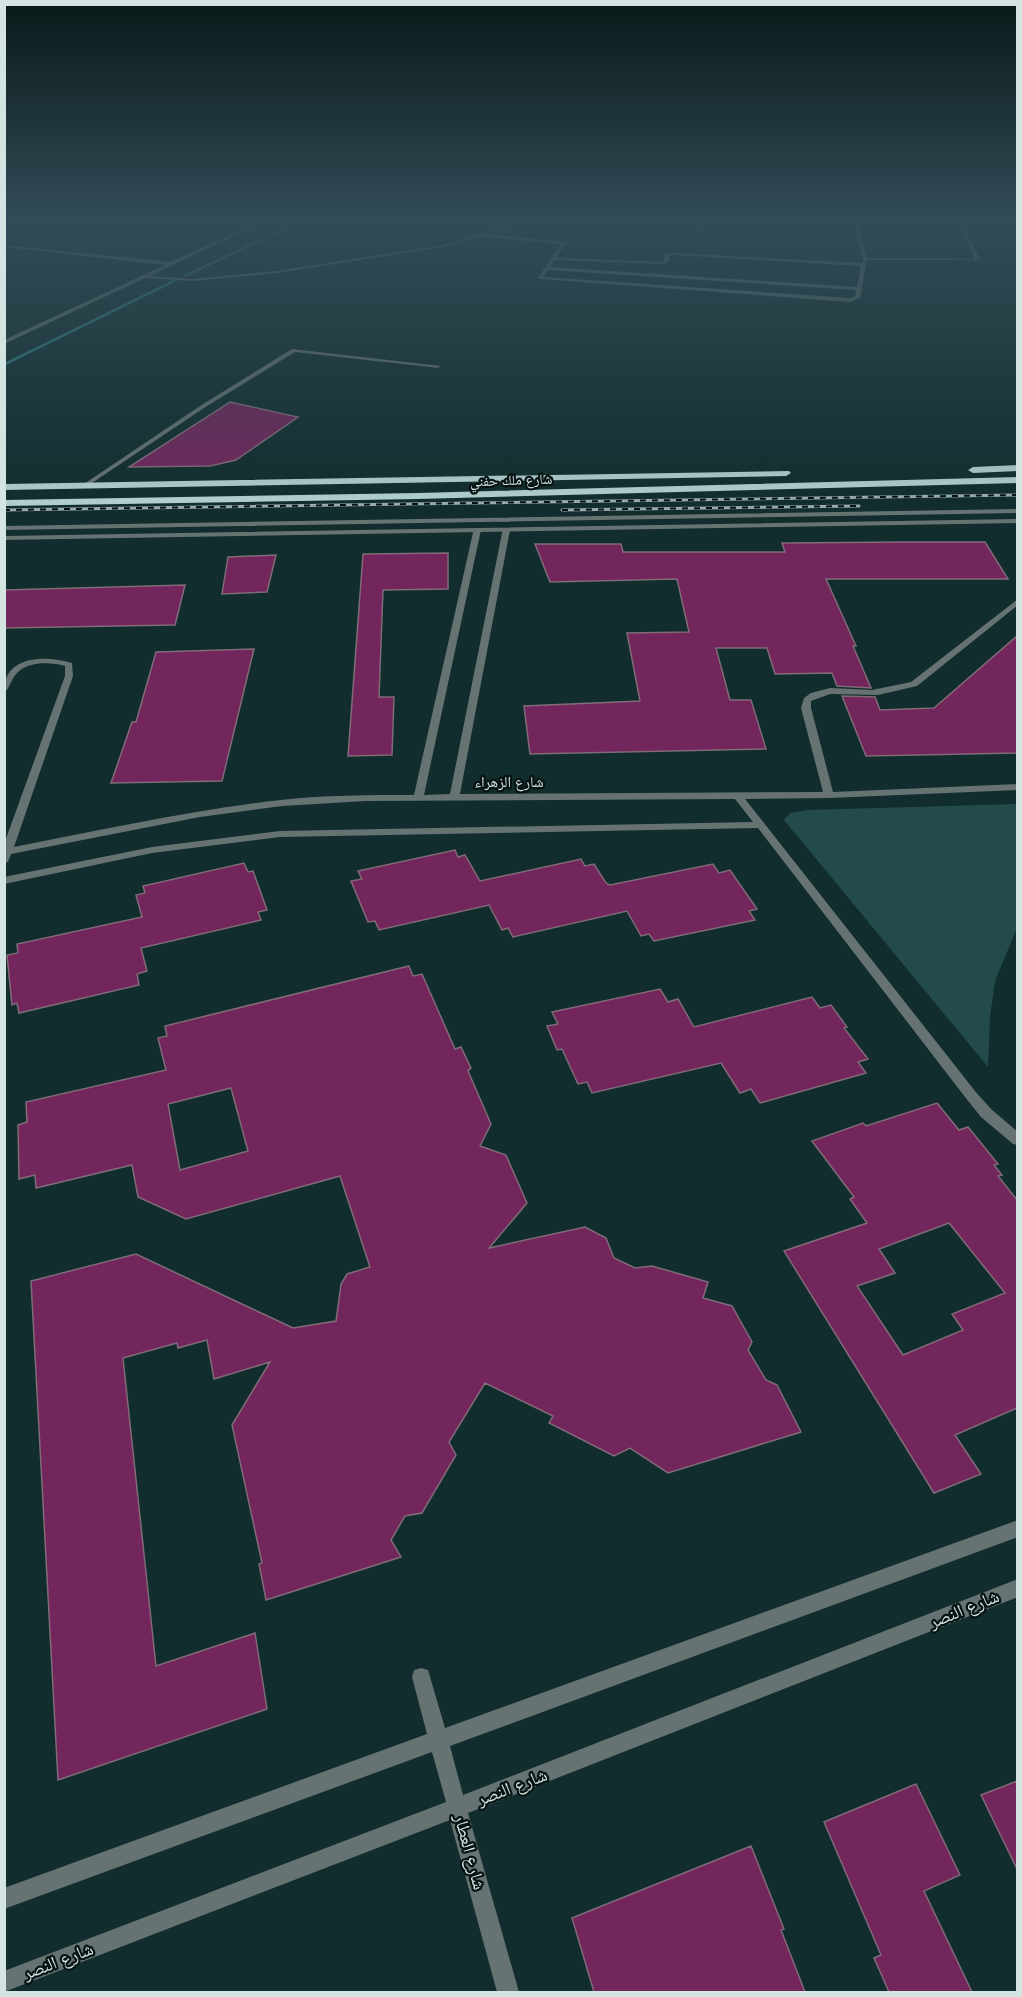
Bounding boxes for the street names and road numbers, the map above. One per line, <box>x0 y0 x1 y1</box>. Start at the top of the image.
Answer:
street label: شارع ملك حفني <box>470 470 553 493</box>
street label: شارع الزهراء <box>474 772 544 792</box>
street label: شارع النصر <box>924 1584 1002 1633</box>
street label: شارع النصر <box>472 1763 550 1811</box>
street label: شارع العطار <box>449 1810 492 1892</box>
street label: شارع النصر <box>18 1937 96 1985</box>

